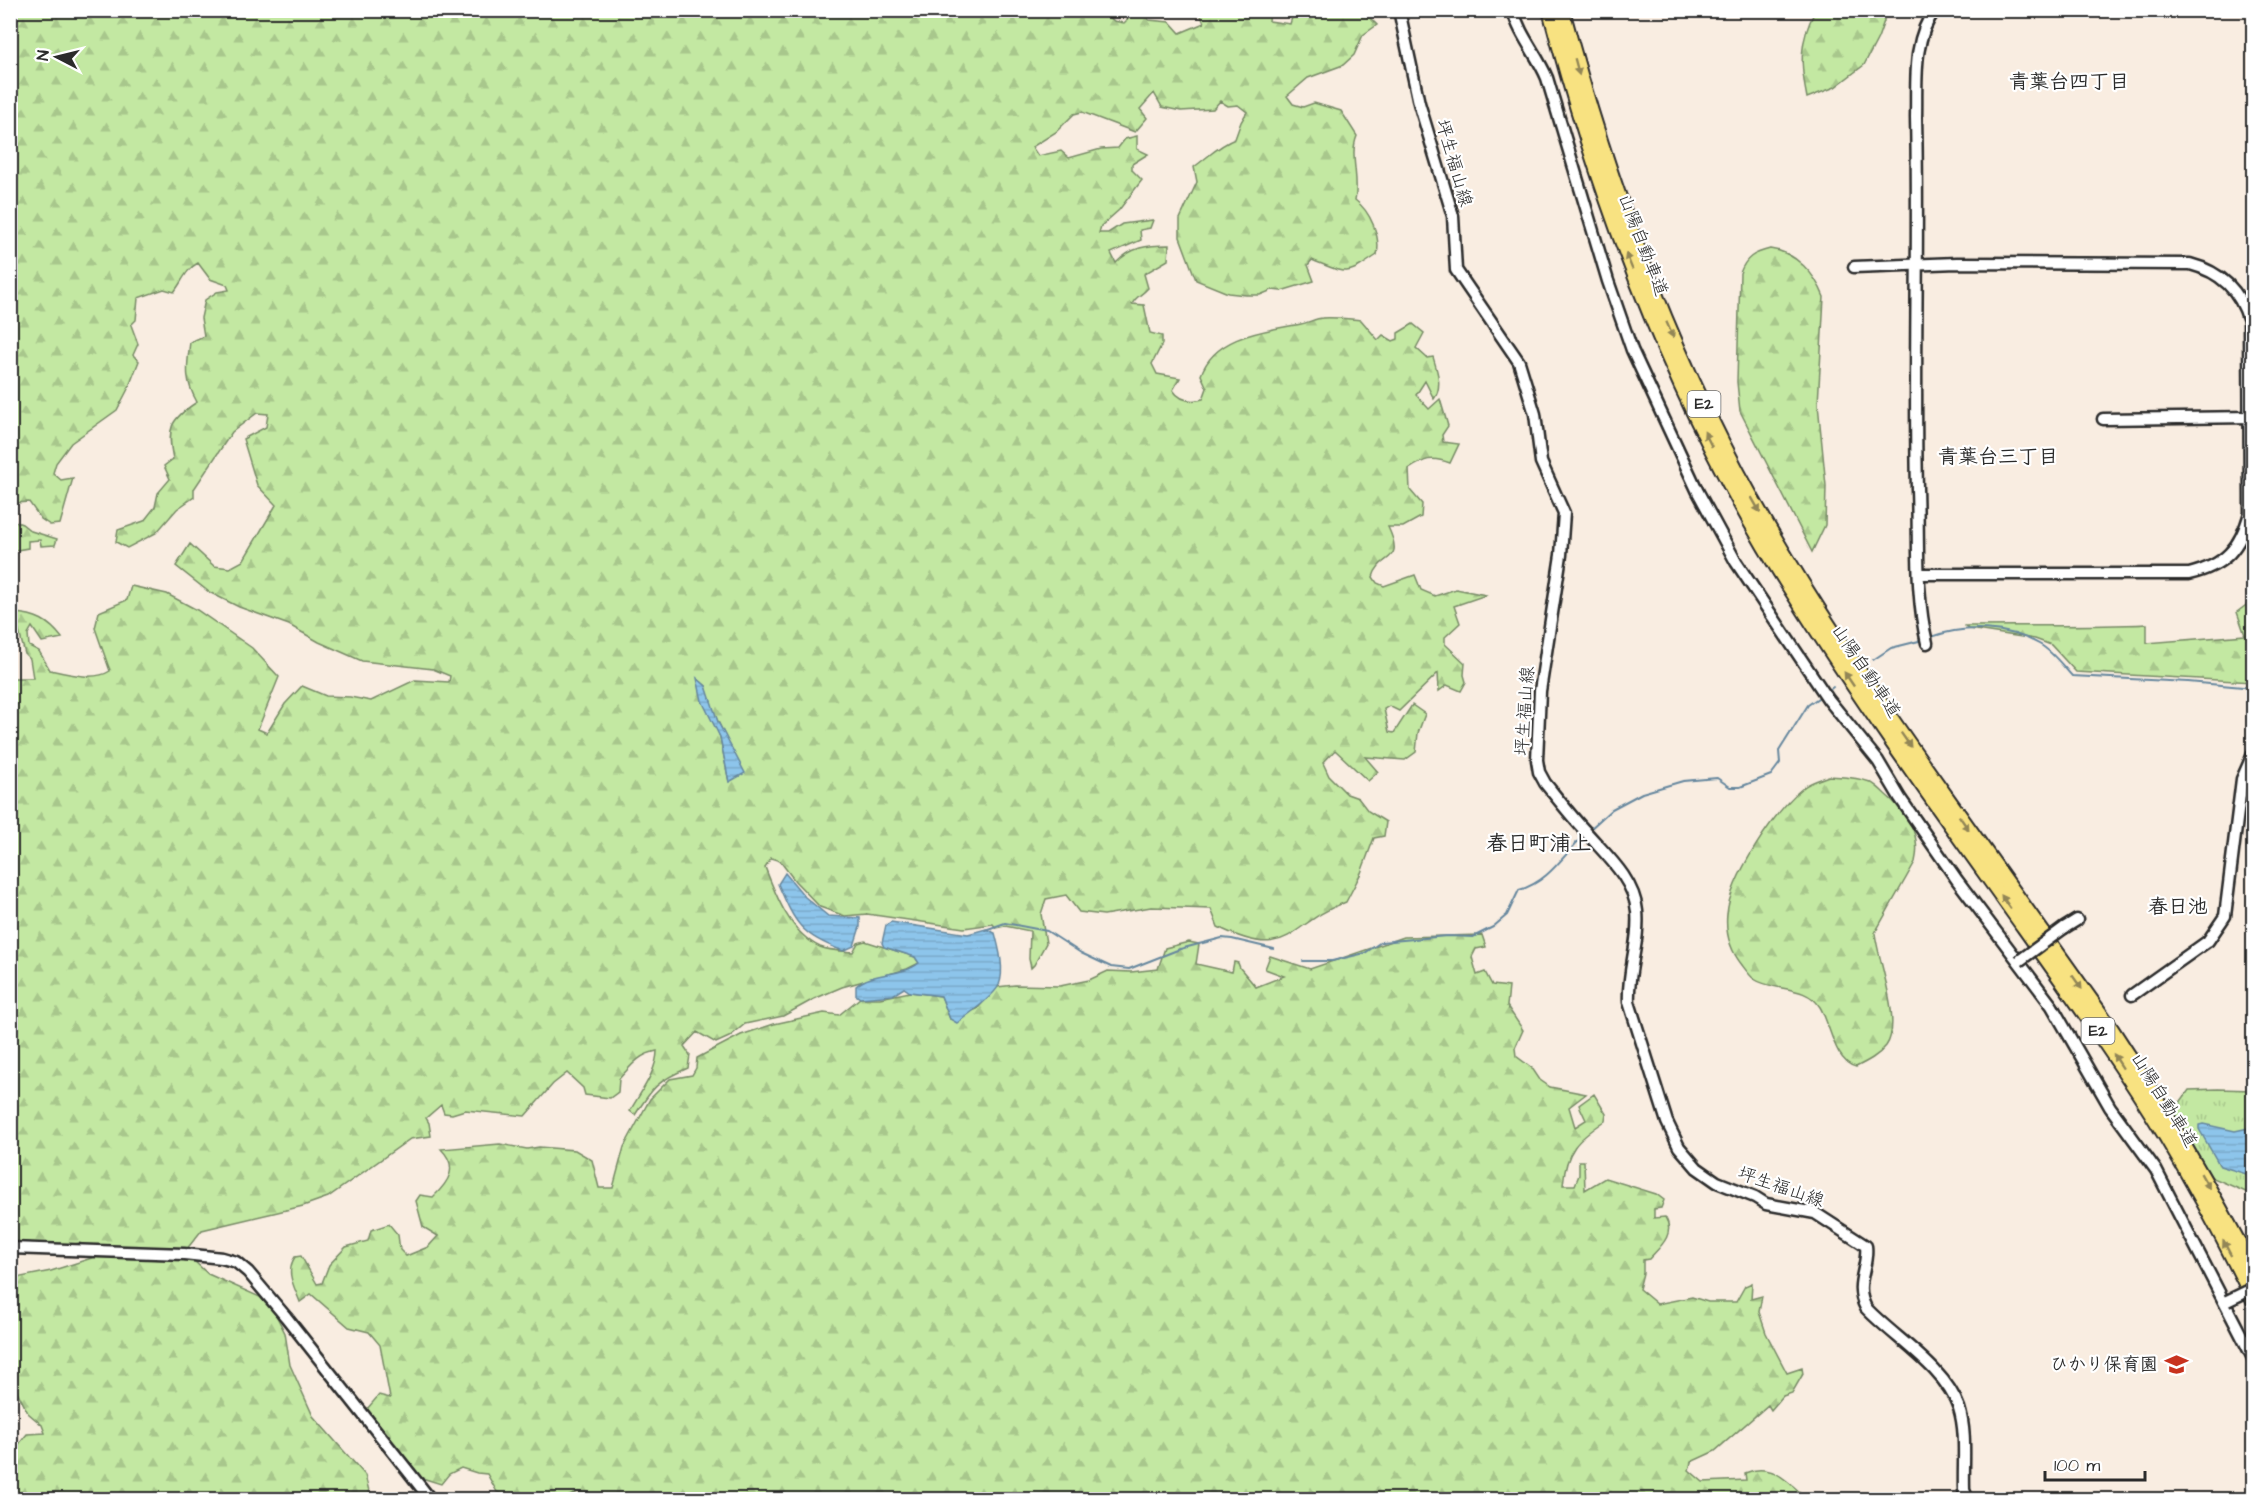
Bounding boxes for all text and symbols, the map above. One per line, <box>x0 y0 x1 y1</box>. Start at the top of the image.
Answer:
north arrow <box>27 27 87 87</box>
text: N <box>32 49 55 62</box>
one-way arrow <box>1573 58 1583 76</box>
district label: 青葉台四丁目 <box>2009 68 2129 96</box>
street label: 坪生福山線 <box>1430 116 1478 210</box>
street label: 山陽自動車道 <box>1612 190 1674 300</box>
one-way arrow <box>1624 252 1633 270</box>
one-way arrow <box>1665 321 1675 339</box>
road number: E2 <box>1688 391 1720 417</box>
one-way arrow <box>1703 431 1712 448</box>
district label: 青葉台三丁目 <box>1938 443 2058 471</box>
one-way arrow <box>1750 497 1761 513</box>
street label: 山陽自動車道 <box>1825 619 1907 723</box>
street label: 坪生福山線 <box>1509 665 1541 757</box>
one-way arrow <box>1843 672 1855 688</box>
one-way arrow <box>1900 732 1911 748</box>
one-way arrow <box>1958 814 1970 830</box>
district label: 春日町浦上 <box>1487 829 1592 858</box>
district label: 春日池 <box>2148 893 2208 921</box>
one-way arrow <box>2000 894 2012 910</box>
one-way arrow <box>2071 973 2083 989</box>
road number: E2 <box>2082 1018 2114 1044</box>
street label: 山陽自動車道 <box>2125 1048 2203 1152</box>
one-way arrow <box>2112 1054 2124 1070</box>
street label: 坪生福山線 <box>1734 1161 1828 1213</box>
one-way arrow <box>2200 1173 2210 1190</box>
one-way arrow <box>2222 1239 2232 1256</box>
school or university icon: ひかり保育園 <box>2163 1351 2189 1377</box>
place label: ひかり保育園 <box>2050 1352 2158 1377</box>
scale bar <box>2045 1444 2146 1482</box>
text: 100 m <box>2054 1453 2100 1478</box>

